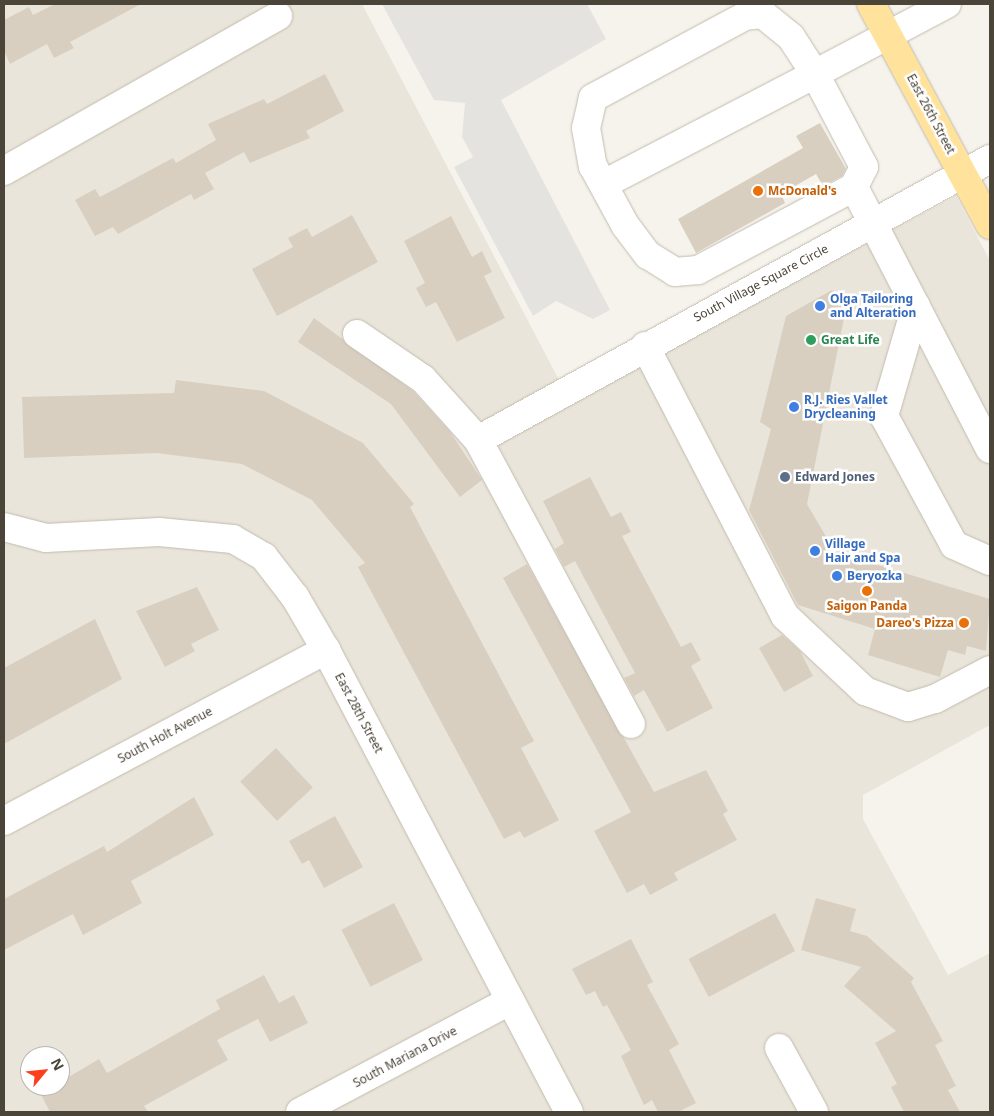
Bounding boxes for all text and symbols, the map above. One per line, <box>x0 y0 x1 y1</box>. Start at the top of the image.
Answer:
street label: East 26th Street <box>904 71 958 157</box>
place label: McDonald's <box>768 184 837 198</box>
marker: McDonald's <box>752 185 764 197</box>
street label: South Village Square Circle <box>691 241 831 325</box>
place label: Olga Tailoring and Alteration <box>830 292 916 320</box>
marker: Olga Tailoring and Alteration <box>814 300 826 312</box>
place label: Great Life <box>821 333 880 347</box>
marker: Great Life <box>805 334 817 346</box>
place label: R.J. Ries Vallet Drycleaning <box>804 393 888 421</box>
marker: R.J. Ries Vallet Drycleaning <box>788 401 800 413</box>
place label: Edward Jones <box>795 470 875 484</box>
marker: Edward Jones <box>779 471 791 483</box>
place label: Village Hair and Spa <box>825 537 901 565</box>
marker: Village Hair and Spa <box>809 545 821 557</box>
place label: Beryozka <box>847 569 902 583</box>
marker: Beryozka <box>831 570 843 582</box>
marker: Saigon Panda <box>861 585 873 597</box>
place label: Saigon Panda <box>827 599 907 613</box>
place label: Dareo's Pizza <box>876 616 954 630</box>
marker: Dareo's Pizza <box>958 617 970 629</box>
street label: East 28th Street <box>332 670 386 756</box>
street label: South Holt Avenue <box>115 704 215 766</box>
street label: South Mariana Drive <box>351 1024 459 1090</box>
north arrow <box>20 1046 70 1096</box>
text: N <box>47 1055 69 1074</box>

